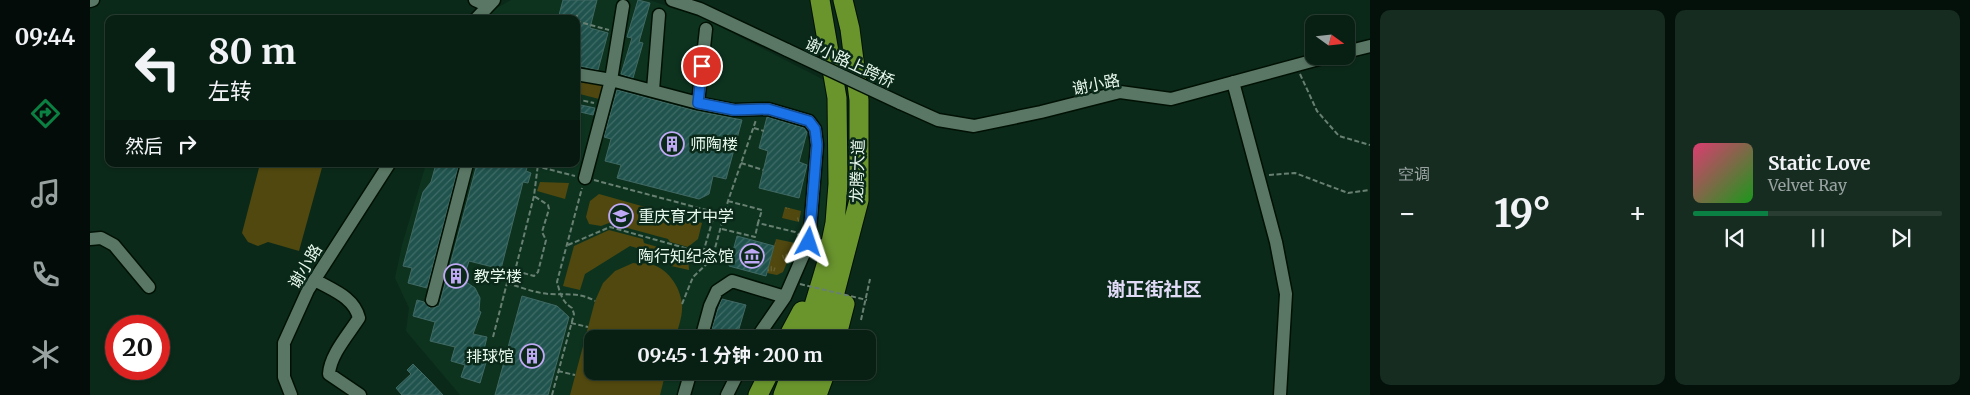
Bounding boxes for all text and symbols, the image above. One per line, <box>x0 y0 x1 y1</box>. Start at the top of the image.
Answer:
north arrow <box>1305 15 1355 65</box>
map controls <box>1305 15 1355 65</box>
text: 09:44 <box>15 23 75 51</box>
text: 80 m <box>208 30 296 74</box>
street label: 谢小路上跨桥 <box>802 33 898 91</box>
icon: left <box>125 35 190 100</box>
pin <box>681 45 723 87</box>
icon: arrive <box>688 52 716 80</box>
street label: 谢小路 <box>1071 70 1121 98</box>
text: 左转 <box>208 77 252 105</box>
icon: directions <box>28 96 63 131</box>
icon: right <box>173 130 201 158</box>
building icon: 师陶楼 <box>659 131 685 157</box>
text: 然后 <box>125 134 163 158</box>
place label: 师陶楼 <box>690 134 738 154</box>
street label: 龙腾大道 <box>846 139 868 203</box>
text: Static Love <box>1768 151 1871 175</box>
text: 空调 <box>1398 164 1430 184</box>
text: Velvet Ray <box>1768 175 1847 195</box>
icon: music <box>28 176 63 211</box>
text: 19° <box>1494 190 1551 237</box>
text: − <box>1398 195 1417 231</box>
text: + <box>1628 195 1647 231</box>
school or university icon: 重庆育才中学 <box>608 203 634 229</box>
place label: 重庆育才中学 <box>638 206 734 226</box>
position arrow <box>782 215 834 267</box>
icon: previous <box>1721 224 1749 252</box>
icon: pause <box>1804 224 1832 252</box>
icon: next <box>1887 224 1915 252</box>
street label: 谢小路 <box>284 240 326 292</box>
museum icon: 陶行知纪念馆 <box>739 243 765 269</box>
place label: 陶行知纪念馆 <box>638 246 734 266</box>
icon: phone <box>28 257 63 292</box>
building icon: 教学楼 <box>443 263 469 289</box>
place label: 教学楼 <box>474 266 522 286</box>
district label: 谢正街社区 <box>1106 277 1202 301</box>
speed limit sign: 20 <box>105 315 170 380</box>
icon: climate <box>28 337 63 372</box>
building icon: 排球馆 <box>519 343 545 369</box>
text: 09:45 · 1 分钟 · 200 m <box>637 343 823 367</box>
place label: 排球馆 <box>466 346 514 366</box>

